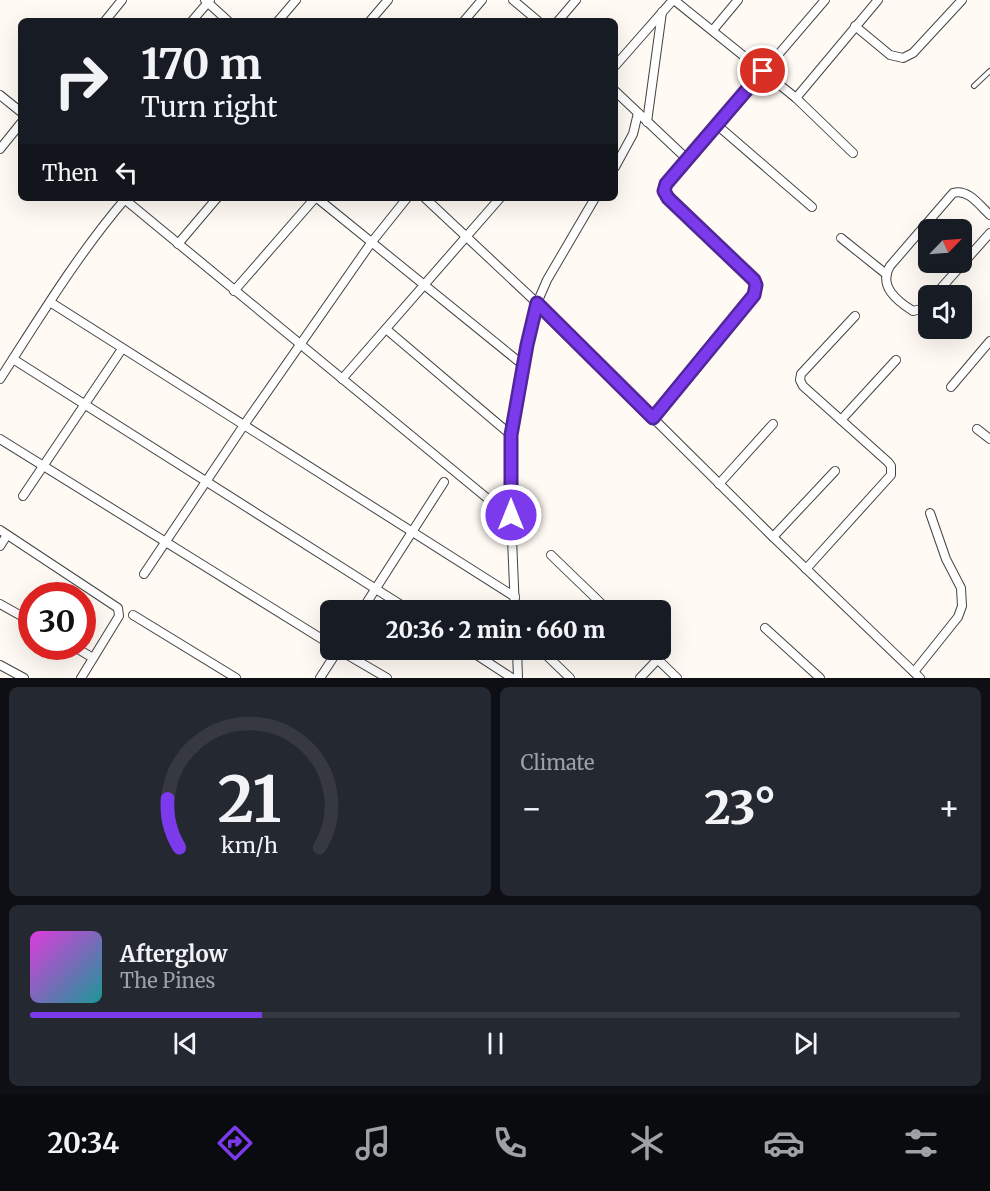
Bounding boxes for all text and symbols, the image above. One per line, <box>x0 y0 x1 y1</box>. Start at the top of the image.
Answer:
text: 170 m <box>141 38 262 90</box>
icon: right <box>42 42 120 120</box>
pin <box>737 45 788 96</box>
icon: arrive <box>746 54 779 87</box>
text: Turn right <box>141 90 278 124</box>
icon: left <box>110 156 143 189</box>
text: Then <box>42 159 98 187</box>
north arrow <box>918 219 972 273</box>
map controls <box>918 219 972 339</box>
button: sound <box>918 285 972 339</box>
position arrow <box>479 483 543 547</box>
speed limit sign: 30 <box>18 582 96 660</box>
text: 20:36 · 2 min · 660 m <box>386 616 605 644</box>
text: Climate <box>521 750 595 775</box>
text: 21 <box>218 761 282 839</box>
text: 23° <box>704 780 776 836</box>
text: − <box>521 788 543 829</box>
text: + <box>938 788 960 829</box>
text: km/h <box>221 833 278 860</box>
text: Afterglow <box>120 940 227 968</box>
text: The Pines <box>120 968 215 993</box>
icon: previous <box>169 1027 202 1060</box>
icon: pause <box>479 1027 512 1060</box>
icon: next <box>789 1027 822 1060</box>
icon: directions <box>214 1122 256 1164</box>
icon: music <box>352 1122 394 1164</box>
icon: phone <box>489 1122 531 1164</box>
icon: climate <box>626 1122 668 1164</box>
icon: car <box>763 1122 805 1164</box>
icon: filters <box>900 1122 942 1164</box>
text: 20:34 <box>48 1126 119 1160</box>

